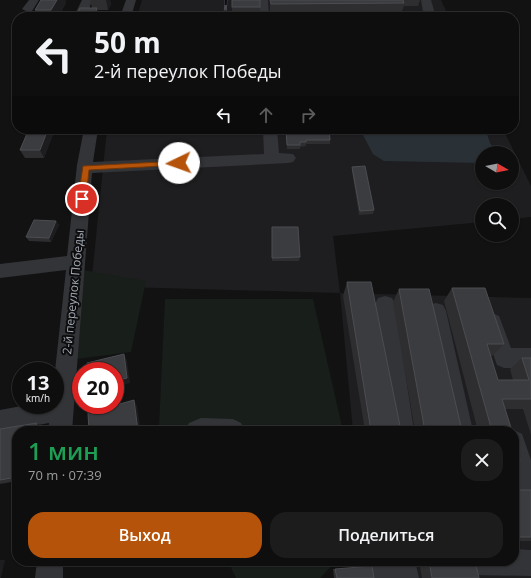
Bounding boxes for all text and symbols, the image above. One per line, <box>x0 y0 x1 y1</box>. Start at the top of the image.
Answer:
text: 50 m <box>94 23 161 61</box>
icon: left <box>28 28 80 80</box>
text: 2-й переулок Победы <box>94 59 282 83</box>
icon: left <box>213 104 235 126</box>
icon: ahead <box>255 104 277 126</box>
icon: right <box>297 104 319 126</box>
position arrow <box>158 142 200 184</box>
north arrow <box>475 146 519 190</box>
map controls <box>475 146 519 242</box>
pin <box>65 182 99 216</box>
icon: arrive <box>71 188 93 210</box>
button: search <box>475 198 519 242</box>
street label: 2-й переулок Победы <box>58 229 88 355</box>
speed limit sign: 20 <box>72 362 124 414</box>
text: 13 <box>27 369 49 396</box>
text: km/h <box>26 391 50 405</box>
text: 1 мин <box>28 434 99 467</box>
button: close <box>461 439 503 481</box>
text: 70 m · 07:39 <box>28 466 102 484</box>
button: Выход <box>28 512 262 558</box>
button: Поделиться <box>270 512 503 558</box>

